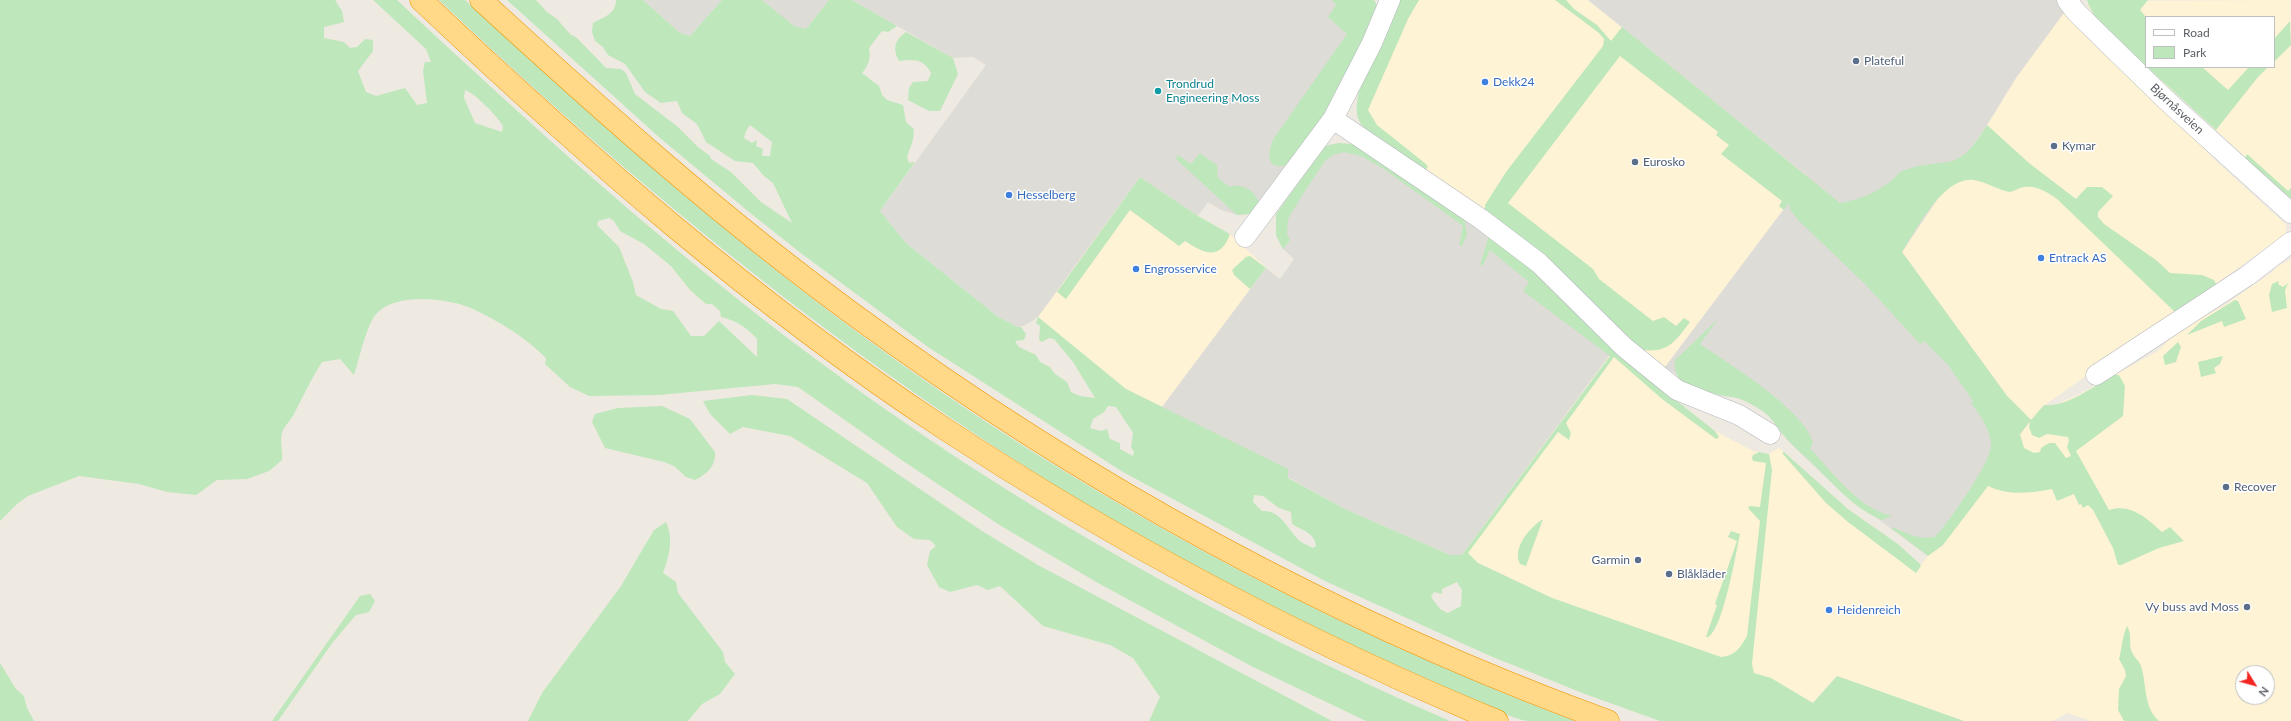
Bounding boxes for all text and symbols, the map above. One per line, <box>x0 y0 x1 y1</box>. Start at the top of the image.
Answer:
legend <box>2145 16 2275 68</box>
text: Road <box>2183 25 2210 40</box>
text: Park <box>2183 45 2206 60</box>
place label: Plateful <box>1864 54 1904 68</box>
marker: Plateful <box>1851 56 1861 66</box>
place label: Dekk24 <box>1493 75 1534 89</box>
place label: Trondrud Engineering Moss <box>1166 77 1259 105</box>
marker: Dekk24 <box>1480 77 1490 87</box>
street label: Bjørnåsveien <box>2147 81 2207 137</box>
marker: Trondrud Engineering Moss <box>1153 86 1163 96</box>
place label: Kymar <box>2062 139 2096 153</box>
marker: Kymar <box>2049 141 2059 151</box>
place label: Eurosko <box>1643 155 1685 169</box>
marker: Eurosko <box>1630 157 1640 167</box>
place label: Hesselberg <box>1017 188 1075 202</box>
marker: Hesselberg <box>1004 190 1014 200</box>
place label: Entrack AS <box>2049 251 2106 265</box>
marker: Entrack AS <box>2036 253 2046 263</box>
place label: Engrosservice <box>1144 262 1217 276</box>
marker: Engrosservice <box>1131 264 1141 274</box>
place label: Recover <box>2234 480 2276 494</box>
marker: Recover <box>2221 482 2231 492</box>
place label: Garmin <box>1591 553 1630 567</box>
marker: Garmin <box>1633 555 1643 565</box>
place label: Blåkläder <box>1677 567 1726 581</box>
marker: Blåkläder <box>1664 569 1674 579</box>
place label: Vy buss avd Moss <box>2145 600 2239 614</box>
marker: Vy buss avd Moss <box>2242 602 2252 612</box>
place label: Heidenreich <box>1837 603 1901 617</box>
marker: Heidenreich <box>1824 605 1834 615</box>
north arrow <box>2235 665 2275 705</box>
text: N <box>2256 685 2272 699</box>

